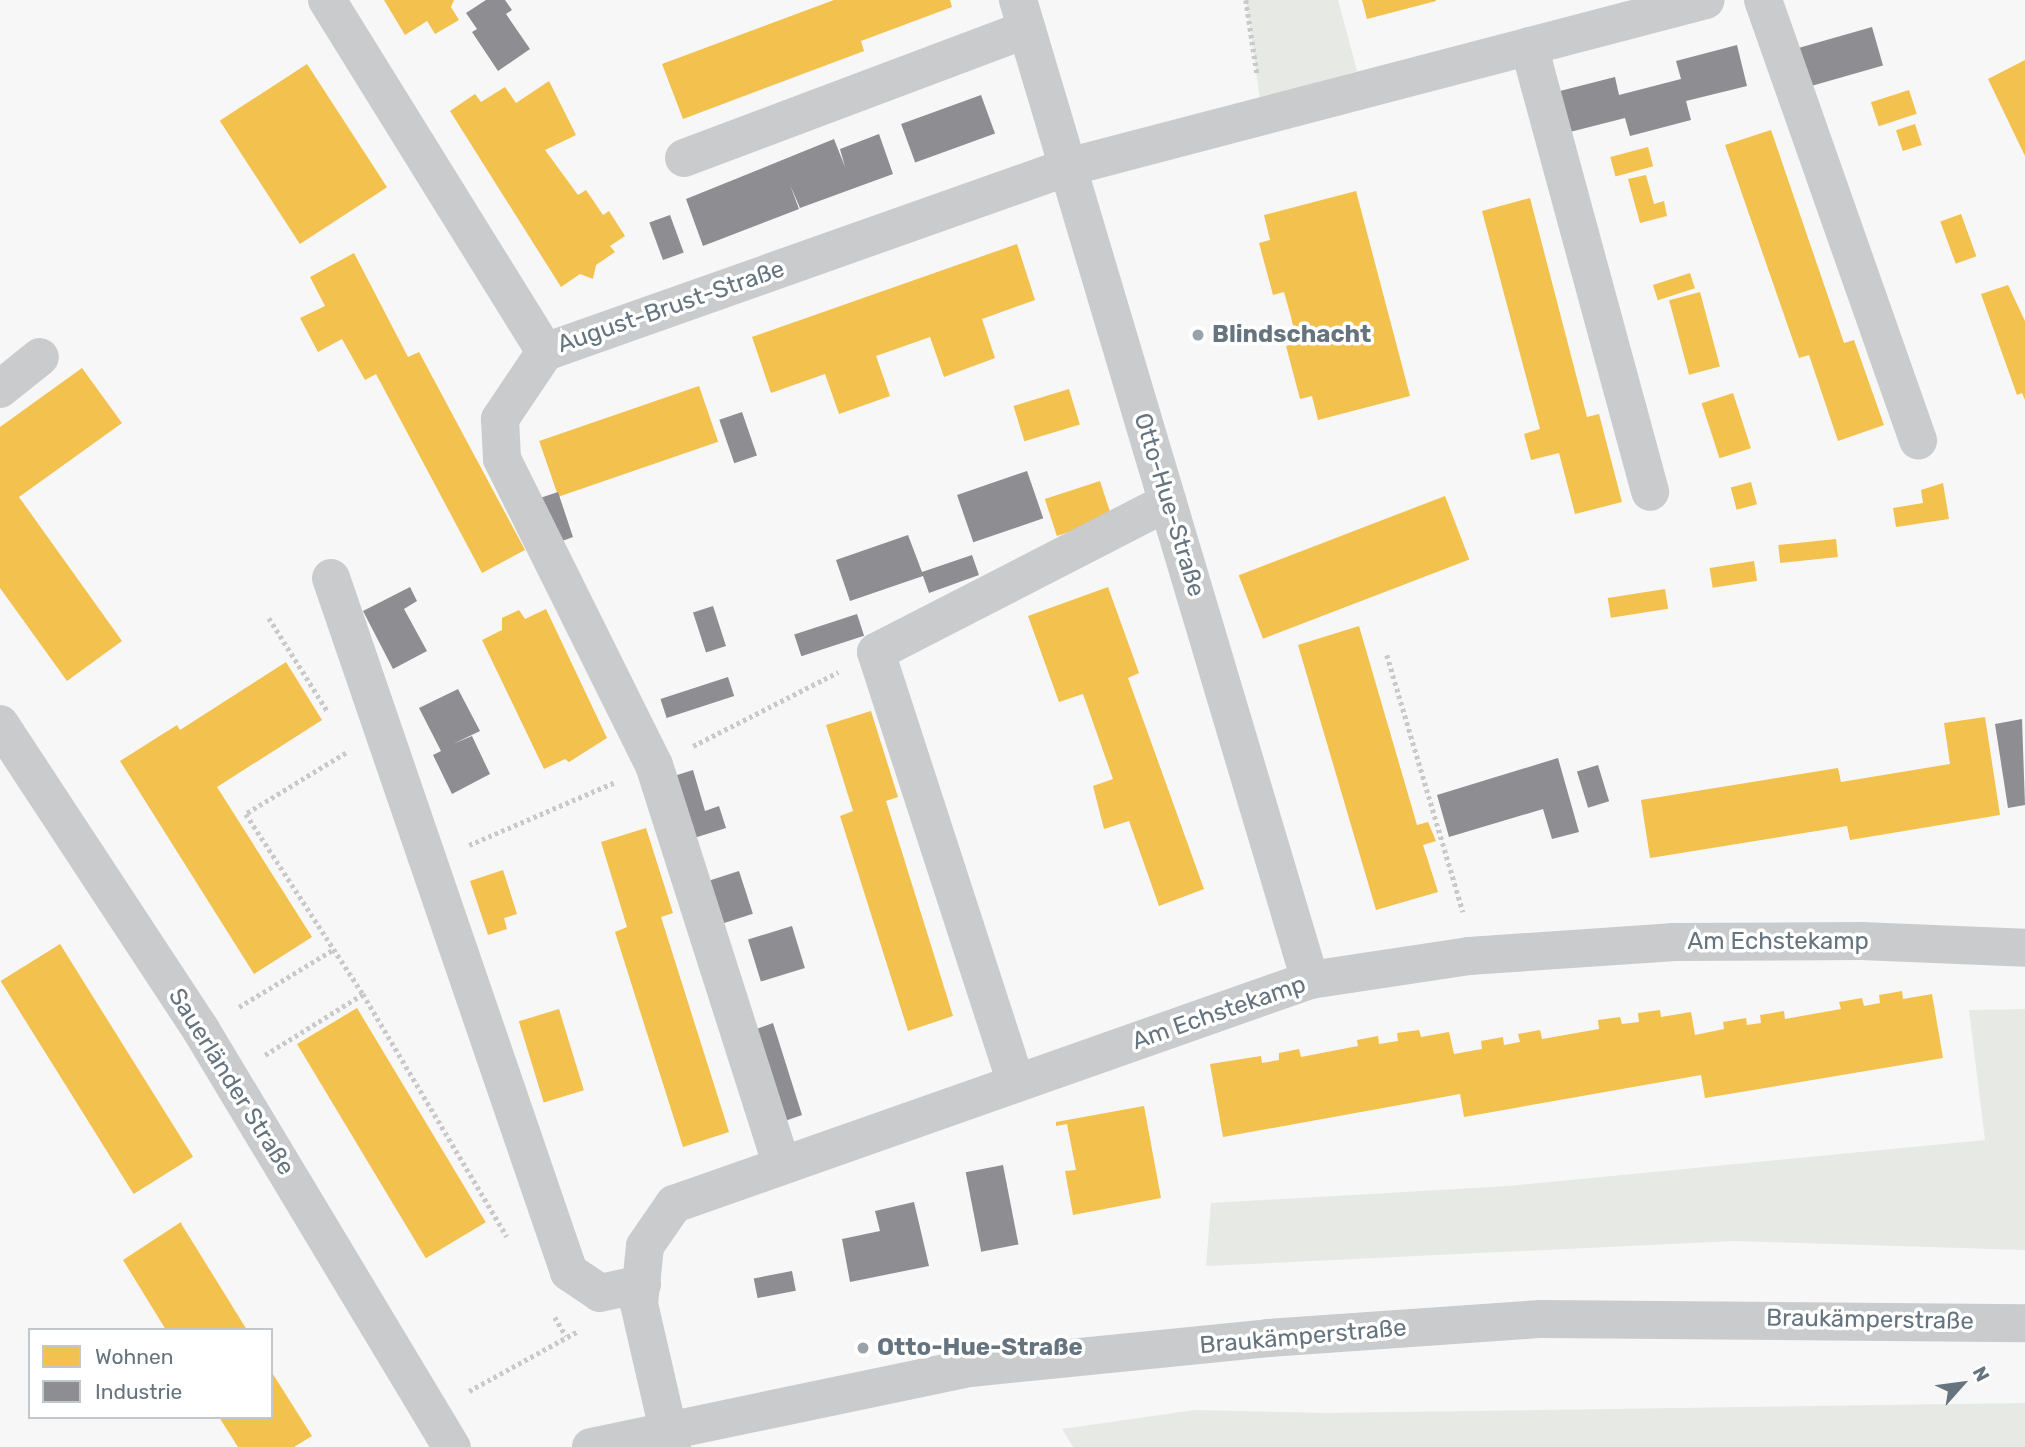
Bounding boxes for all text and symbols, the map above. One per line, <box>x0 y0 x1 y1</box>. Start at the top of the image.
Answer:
street label: August-Brust-Straße <box>554 255 788 359</box>
place label: Blindschacht <box>1212 321 1371 349</box>
marker: Blindschacht <box>1190 327 1206 343</box>
street label: Otto-Hue-Straße <box>1127 410 1211 600</box>
street label: Am Echstekamp <box>1687 928 1869 956</box>
street label: Am Echstekamp <box>1128 970 1310 1056</box>
street label: Sauerländer Straße <box>162 983 300 1181</box>
street label: Braukämperstraße <box>1766 1304 1974 1336</box>
street label: Braukämperstraße <box>1198 1314 1408 1360</box>
legend <box>28 1328 273 1419</box>
place label: Otto-Hue-Straße <box>877 1334 1083 1362</box>
marker: Otto-Hue-Straße <box>855 1340 871 1356</box>
text: Wohnen <box>95 1344 173 1369</box>
north arrow <box>1927 1349 1997 1419</box>
text: N <box>1968 1362 1994 1385</box>
text: Industrie <box>95 1379 182 1404</box>

